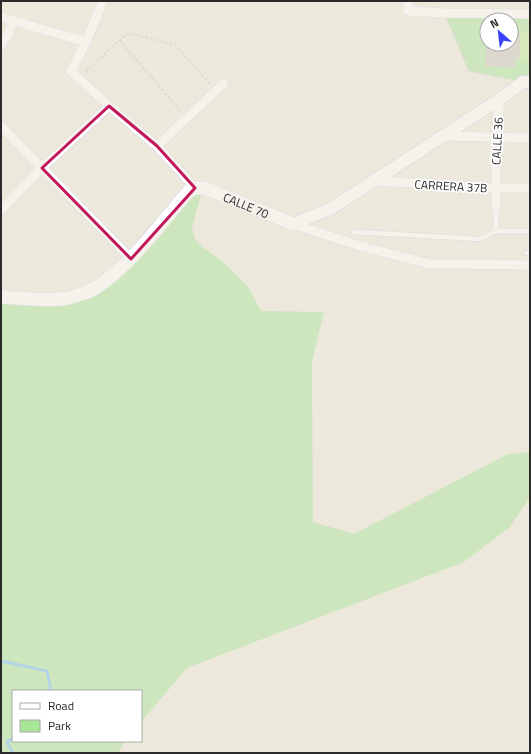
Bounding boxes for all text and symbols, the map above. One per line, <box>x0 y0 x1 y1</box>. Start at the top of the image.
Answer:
north arrow <box>479 12 519 52</box>
text: N <box>487 14 501 32</box>
street label: CALLE 36 <box>486 116 508 165</box>
street label: CARRERA 37B <box>414 175 488 197</box>
street label: CALLE 70 <box>221 187 272 223</box>
legend <box>12 690 142 742</box>
text: Road <box>48 696 74 715</box>
text: Park <box>48 716 71 735</box>

